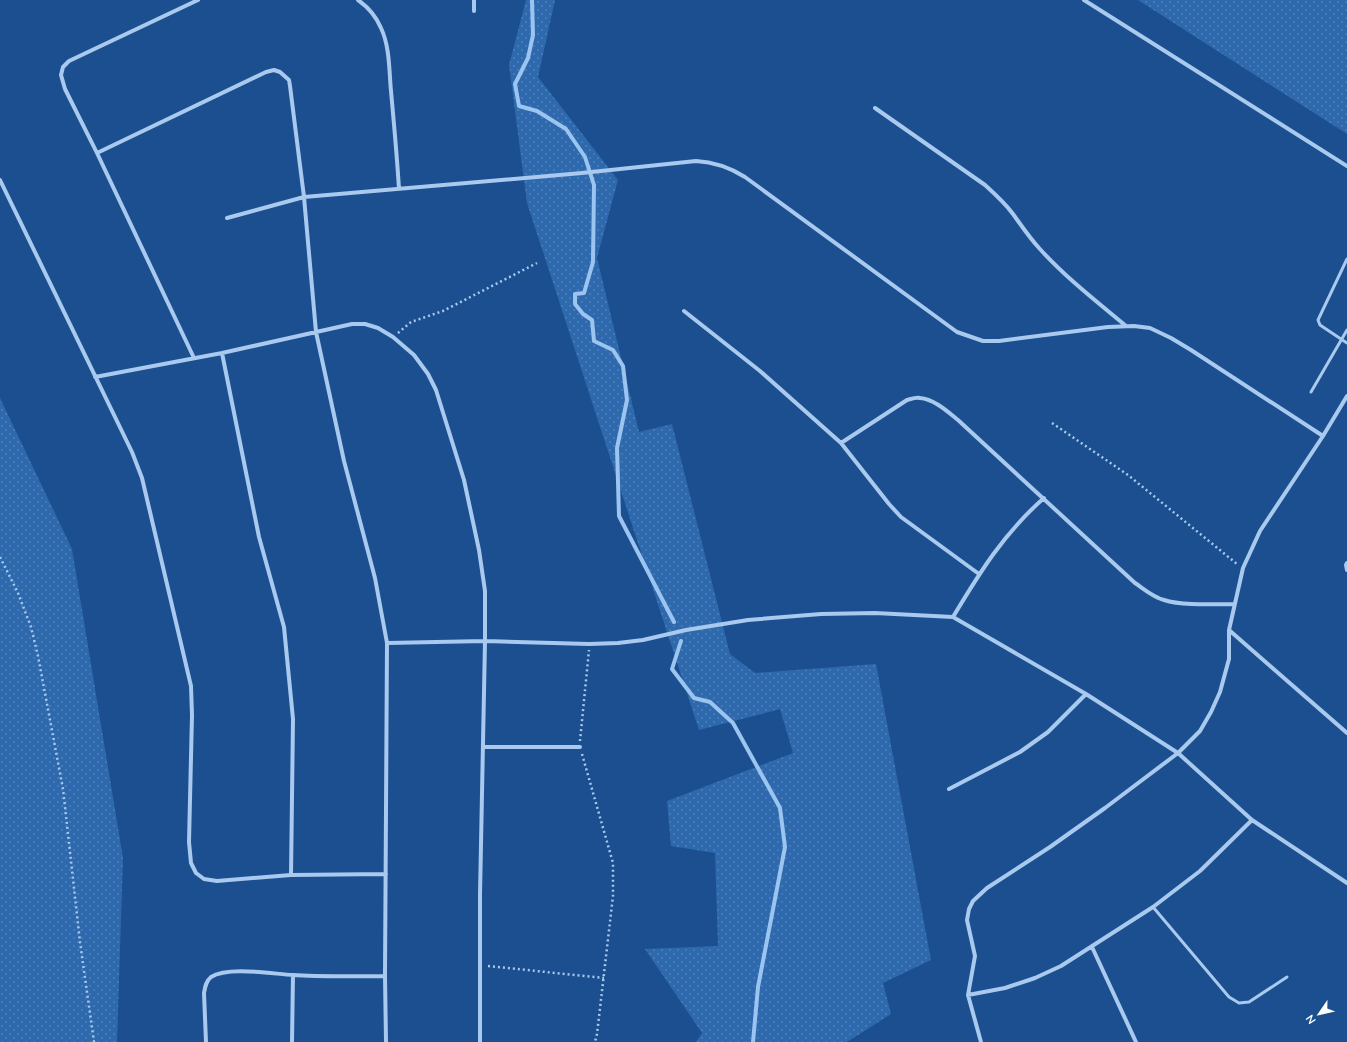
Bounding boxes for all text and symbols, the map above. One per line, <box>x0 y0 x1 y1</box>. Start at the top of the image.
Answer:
north arrow <box>1299 994 1339 1034</box>
text: N <box>1303 1012 1319 1027</box>

